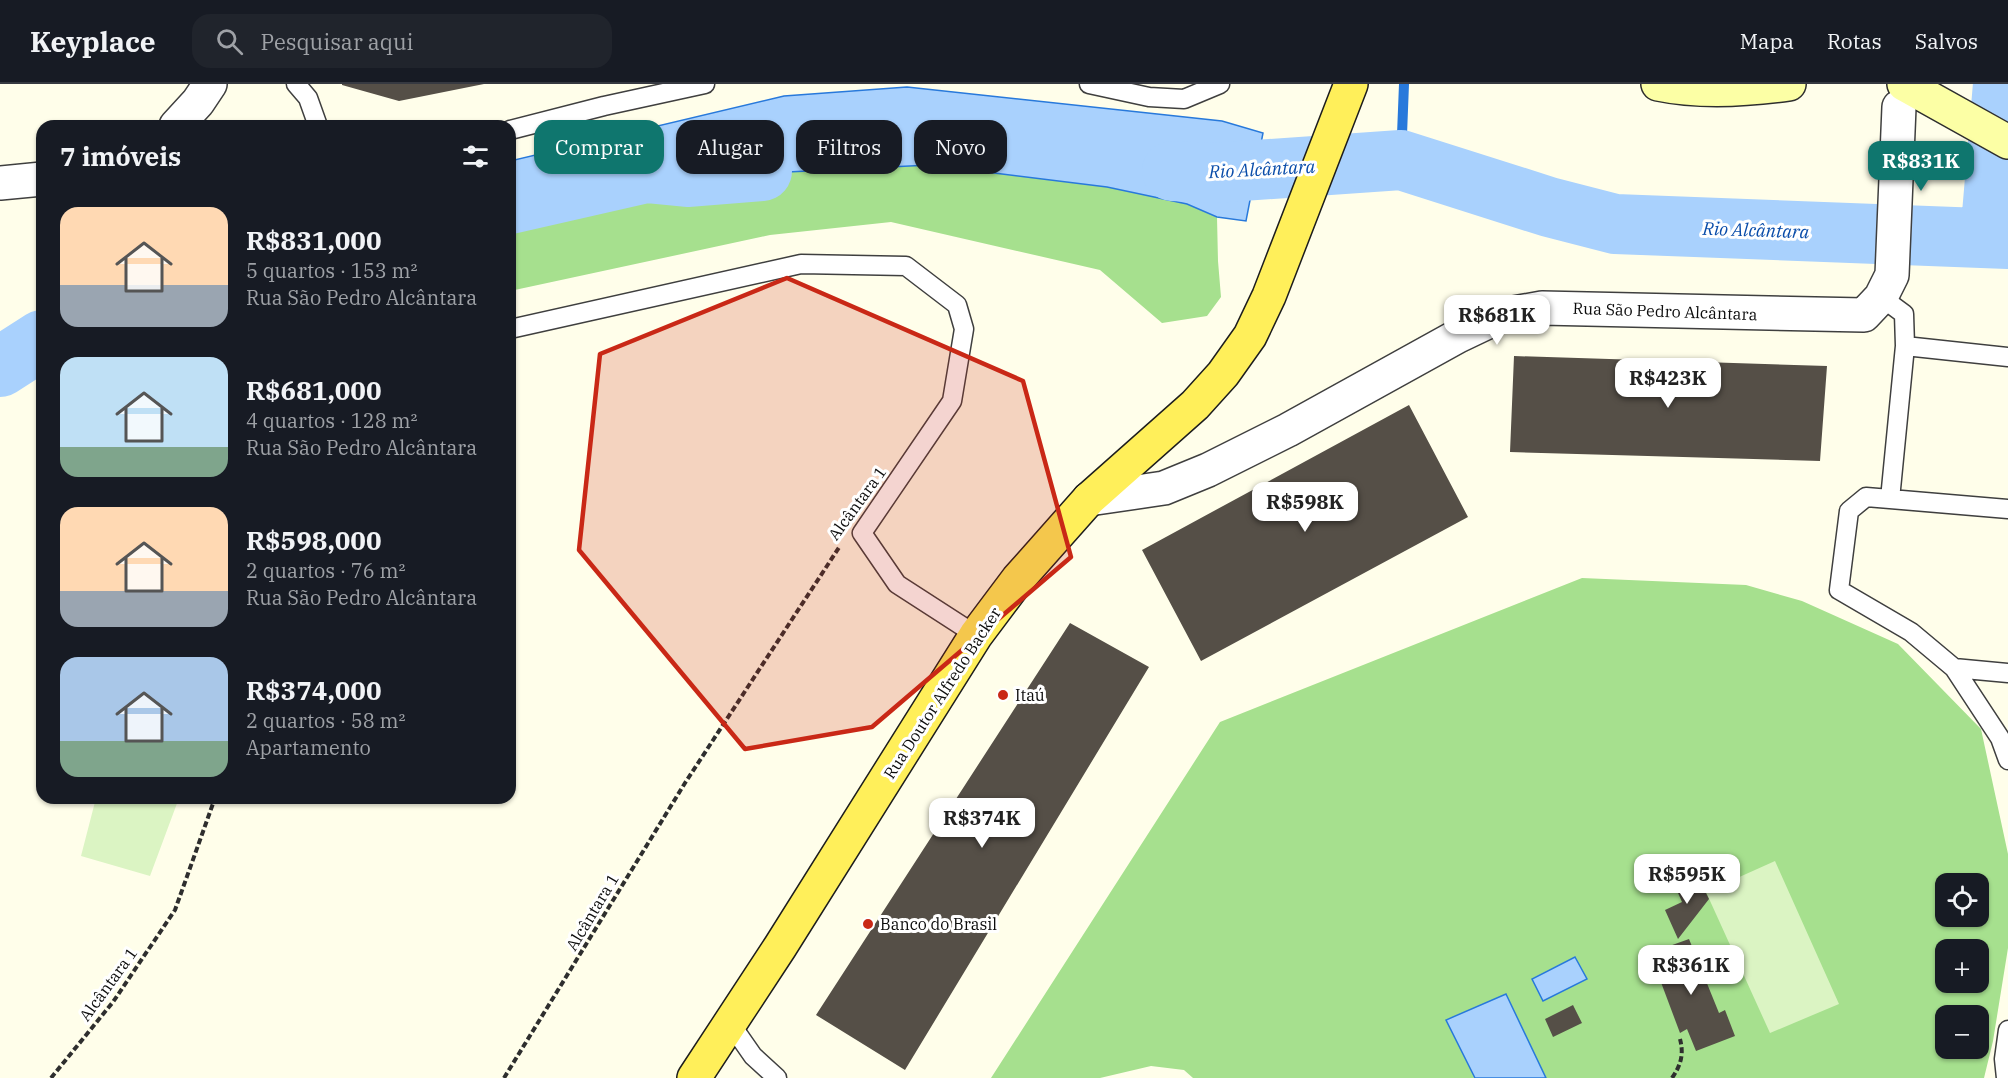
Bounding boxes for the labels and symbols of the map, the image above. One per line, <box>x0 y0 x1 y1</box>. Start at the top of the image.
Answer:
pin: R$831K <box>1872 141 1970 192</box>
water label: Rio Alcântara <box>1207 155 1316 183</box>
water label: Rio Alcântara <box>1701 217 1810 243</box>
pin: R$681K <box>1448 295 1546 346</box>
street label: Rua São Pedro Alcântara <box>1572 298 1758 324</box>
pin: R$423K <box>1619 358 1717 409</box>
street label: Alcântara 1 <box>824 462 890 544</box>
pin: R$598K <box>1256 482 1354 533</box>
street label: Rua Doutor Alfredo Backer <box>879 603 1005 783</box>
place label: Itaú <box>1015 685 1045 705</box>
marker: Itaú <box>996 688 1010 702</box>
pin: R$374K <box>933 798 1031 849</box>
pin: R$595K <box>1638 854 1736 905</box>
street label: Alcântara 1 <box>561 870 623 954</box>
place label: Banco do Brasil <box>880 914 997 934</box>
marker: Banco do Brasil <box>861 917 875 931</box>
street label: Alcântara 1 <box>75 943 141 1025</box>
pin: R$361K <box>1642 945 1740 996</box>

